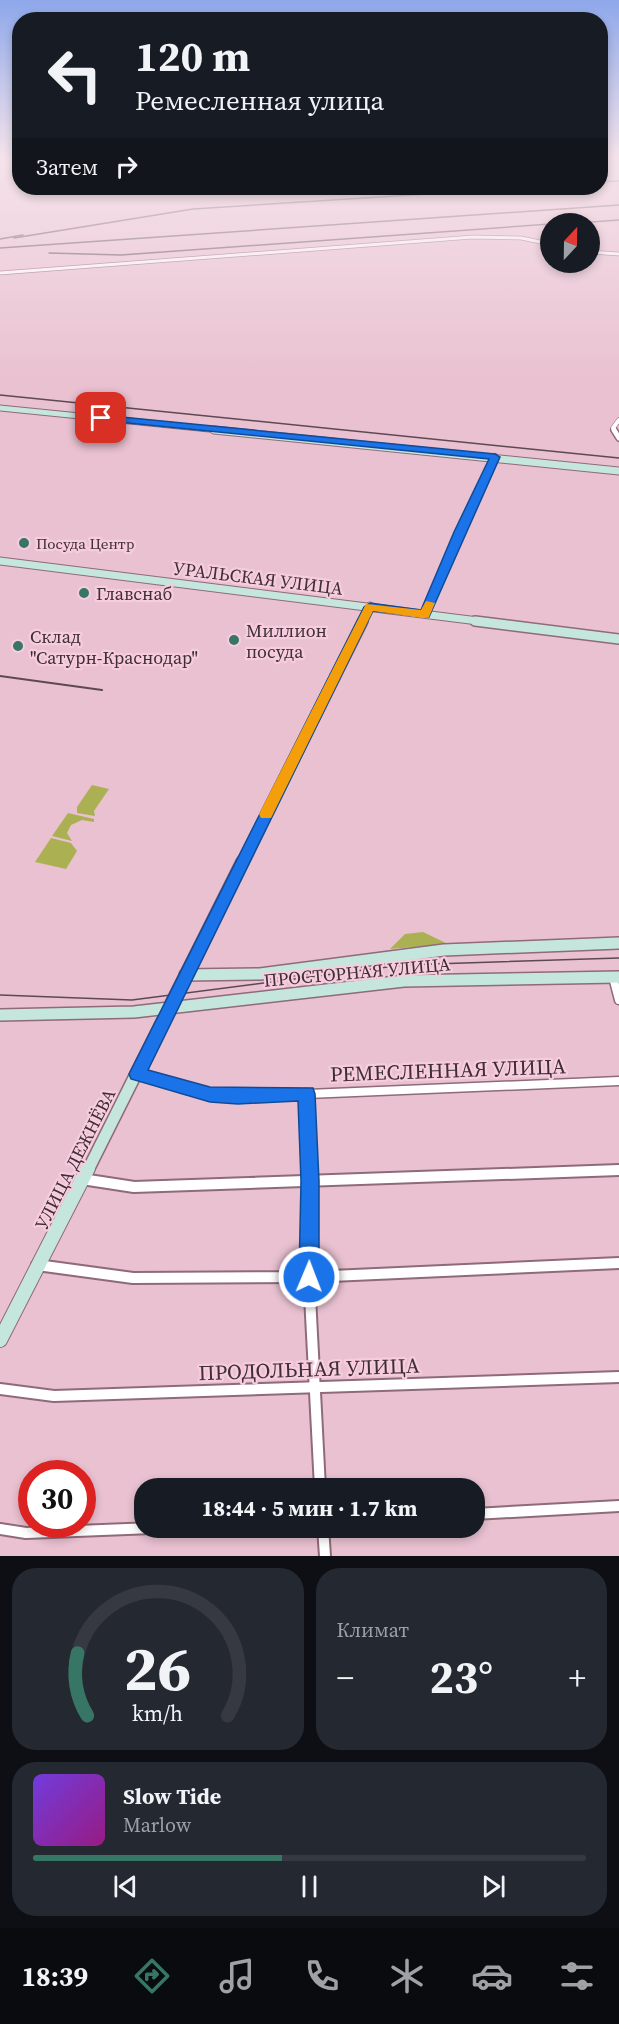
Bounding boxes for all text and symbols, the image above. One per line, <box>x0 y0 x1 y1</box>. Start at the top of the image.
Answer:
text: 120 m <box>135 27 250 85</box>
icon: left <box>36 36 114 114</box>
text: Ремесленная улица <box>135 82 384 119</box>
icon: right <box>110 150 143 183</box>
text: Затем <box>36 152 98 182</box>
north arrow <box>540 213 600 273</box>
map controls <box>540 213 600 273</box>
pin <box>75 392 126 443</box>
icon: arrive <box>84 401 117 434</box>
place label: Посуда Центр <box>36 533 135 554</box>
marker: Посуда Центр <box>17 536 31 550</box>
street label: УРАЛЬСКАЯ УЛИЦА <box>172 555 344 601</box>
place label: Главснаб <box>96 581 172 606</box>
marker: Главснаб <box>77 586 91 600</box>
place label: Миллион посуда <box>246 618 327 664</box>
place label: Склад "Сатурн-Краснодар" <box>30 624 198 670</box>
marker: Миллион посуда <box>227 633 241 647</box>
marker: Склад "Сатурн-Краснодар" <box>11 639 25 653</box>
street label: ПРОСТОРНАЯ УЛИЦА <box>263 951 451 993</box>
street label: РЕМЕСЛЕННАЯ УЛИЦА <box>330 1051 567 1089</box>
street label: УЛИЦА ДЕЖНЁВА <box>29 1084 121 1234</box>
position arrow <box>277 1245 341 1309</box>
street label: ПРОДОЛЬНАЯ УЛИЦА <box>198 1351 420 1387</box>
speed limit sign: 30 <box>18 1460 96 1538</box>
text: 18:44 · 5 мин · 1.7 km <box>201 1493 418 1523</box>
text: Климат <box>337 1616 409 1644</box>
text: 26 <box>124 1625 192 1711</box>
text: 23° <box>429 1646 493 1708</box>
text: − <box>337 1655 354 1700</box>
text: + <box>568 1655 586 1700</box>
text: km/h <box>132 1699 183 1728</box>
text: Slow Tide <box>123 1781 221 1811</box>
text: Marlow <box>123 1811 191 1839</box>
icon: previous <box>109 1870 142 1903</box>
icon: pause <box>293 1870 326 1903</box>
icon: next <box>477 1870 510 1903</box>
icon: directions <box>131 1955 173 1997</box>
icon: music <box>216 1955 258 1997</box>
icon: phone <box>301 1955 343 1997</box>
icon: climate <box>386 1955 428 1997</box>
icon: car <box>471 1955 513 1997</box>
icon: filters <box>556 1955 598 1997</box>
text: 18:39 <box>21 1958 88 1995</box>

